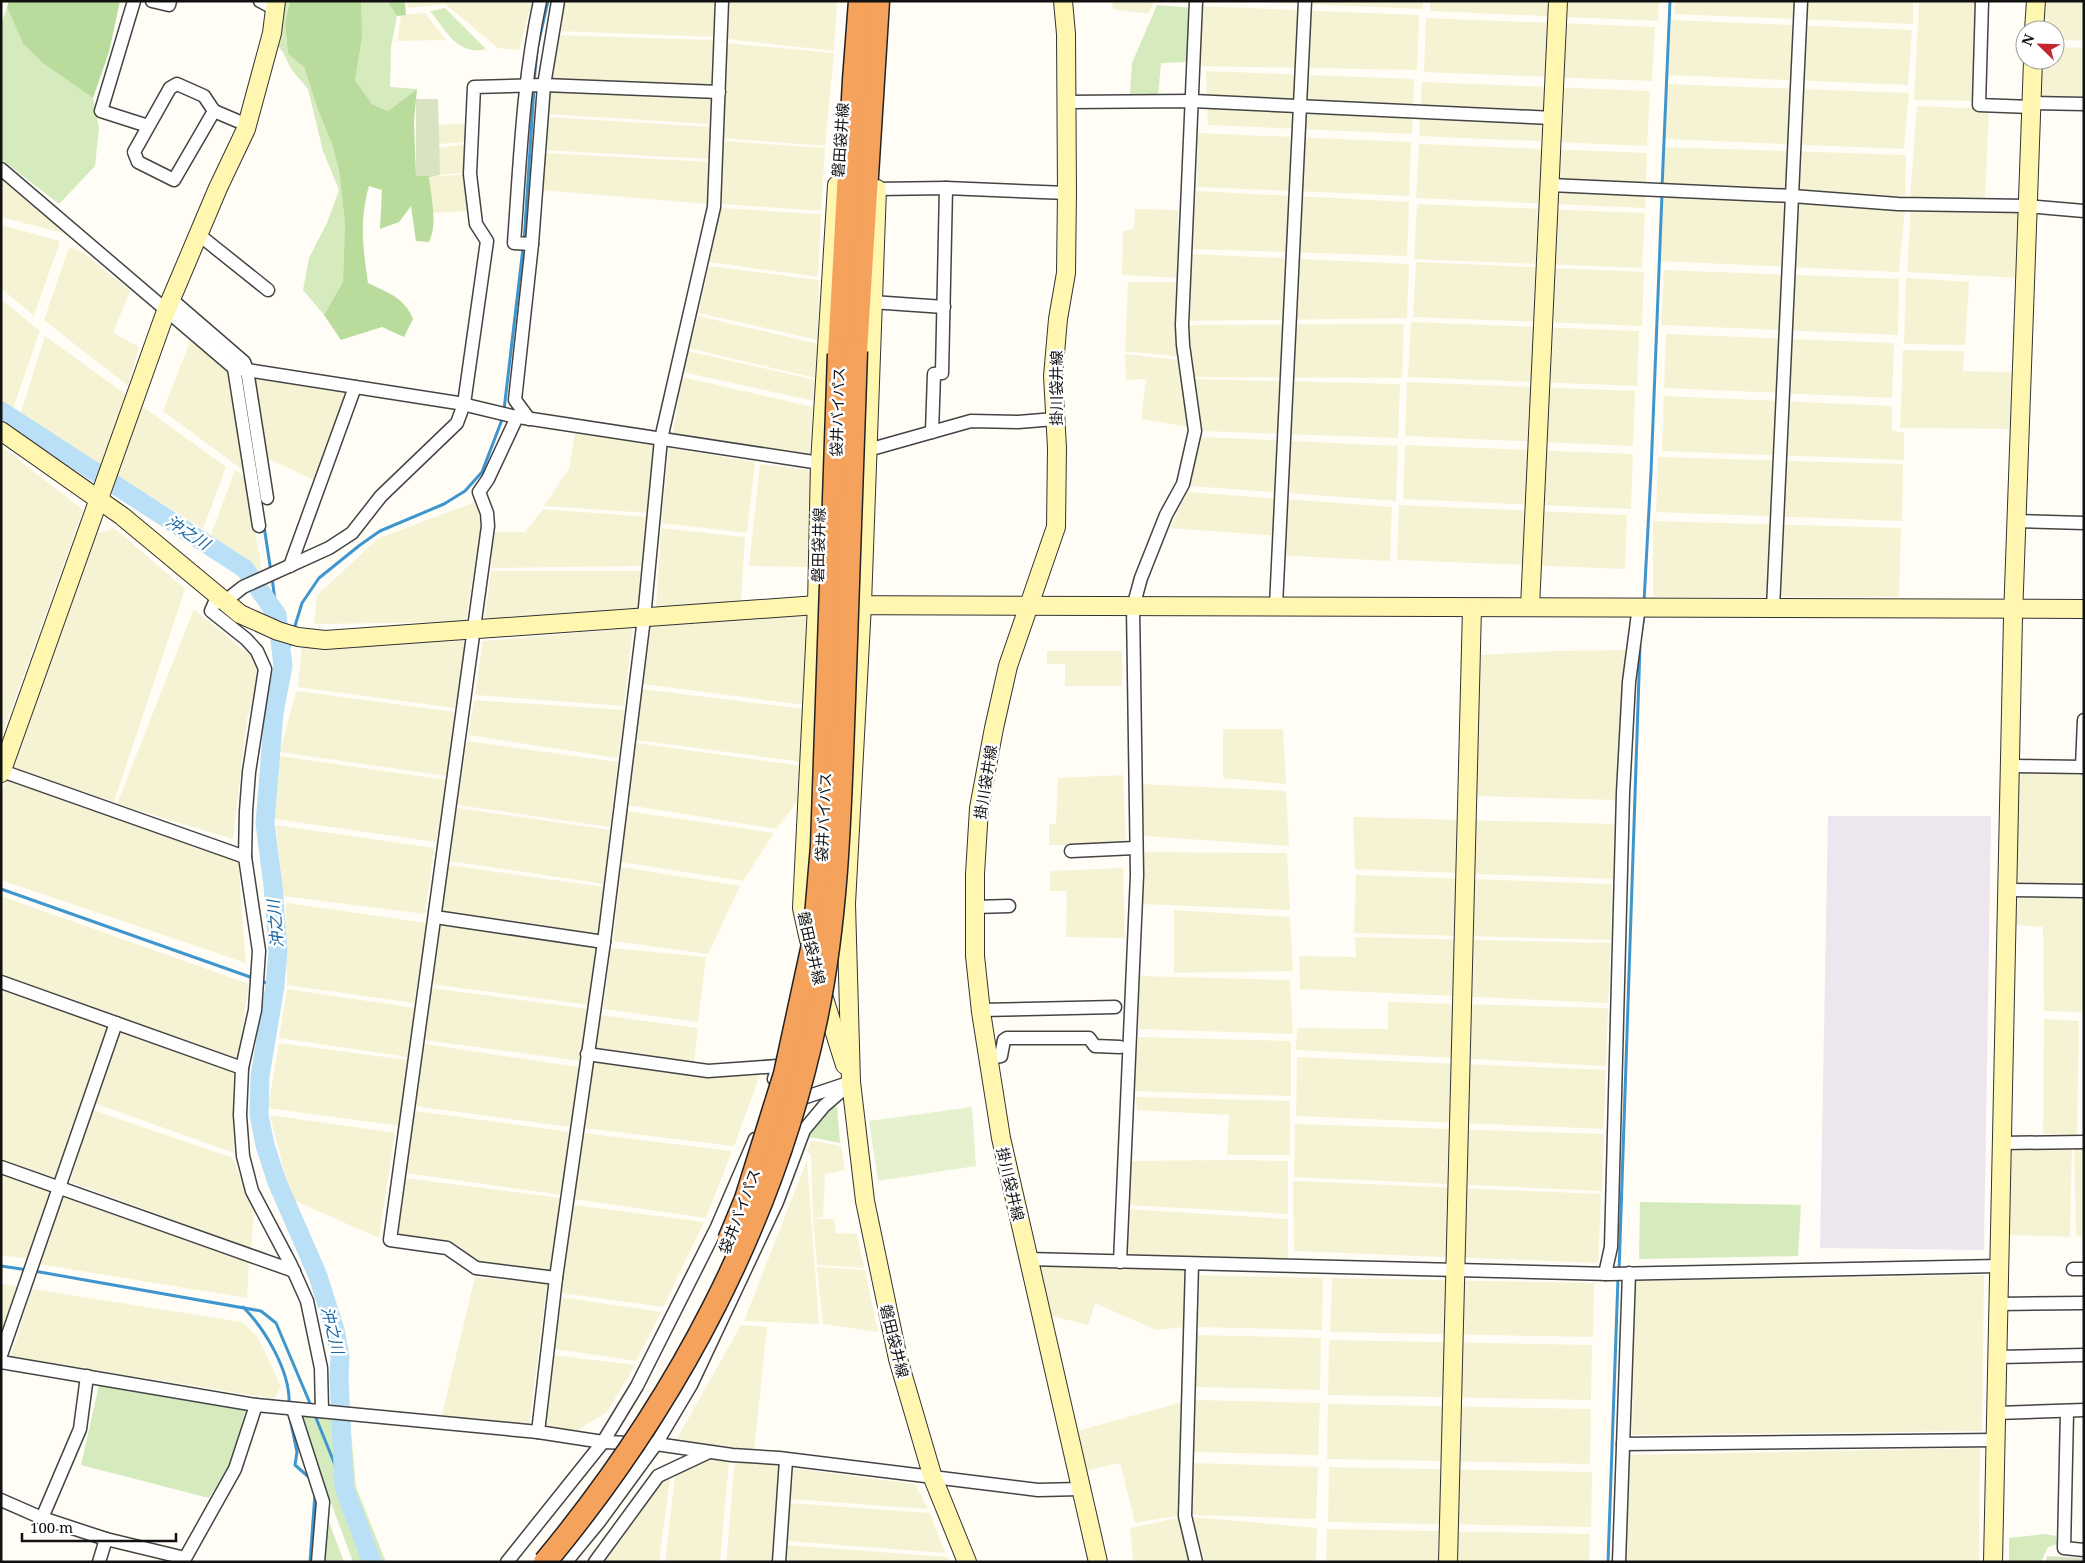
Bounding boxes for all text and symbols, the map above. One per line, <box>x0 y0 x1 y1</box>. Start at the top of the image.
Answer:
north arrow <box>2015 20 2065 70</box>
text: N <box>2017 31 2038 49</box>
street label: 磐田袋井線 <box>827 102 853 178</box>
street label: 掛川袋井線 <box>1046 350 1066 426</box>
street label: 袋井バイパス <box>825 367 849 457</box>
street label: 磐田袋井線 <box>807 507 829 583</box>
water label: 沖之川 <box>162 510 216 555</box>
street label: 掛川袋井線 <box>969 743 1001 821</box>
street label: 袋井バイパス <box>811 772 835 862</box>
water label: 沖之川 <box>262 897 288 949</box>
street label: 磐田袋井線 <box>794 909 830 987</box>
street label: 掛川袋井線 <box>993 1145 1029 1223</box>
street label: 袋井バイパス <box>714 1166 764 1256</box>
street label: 磐田袋井線 <box>876 1302 914 1380</box>
water label: 沖之川 <box>317 1304 350 1358</box>
scale bar <box>22 1510 176 1542</box>
text: 100 m <box>30 1517 73 1537</box>

